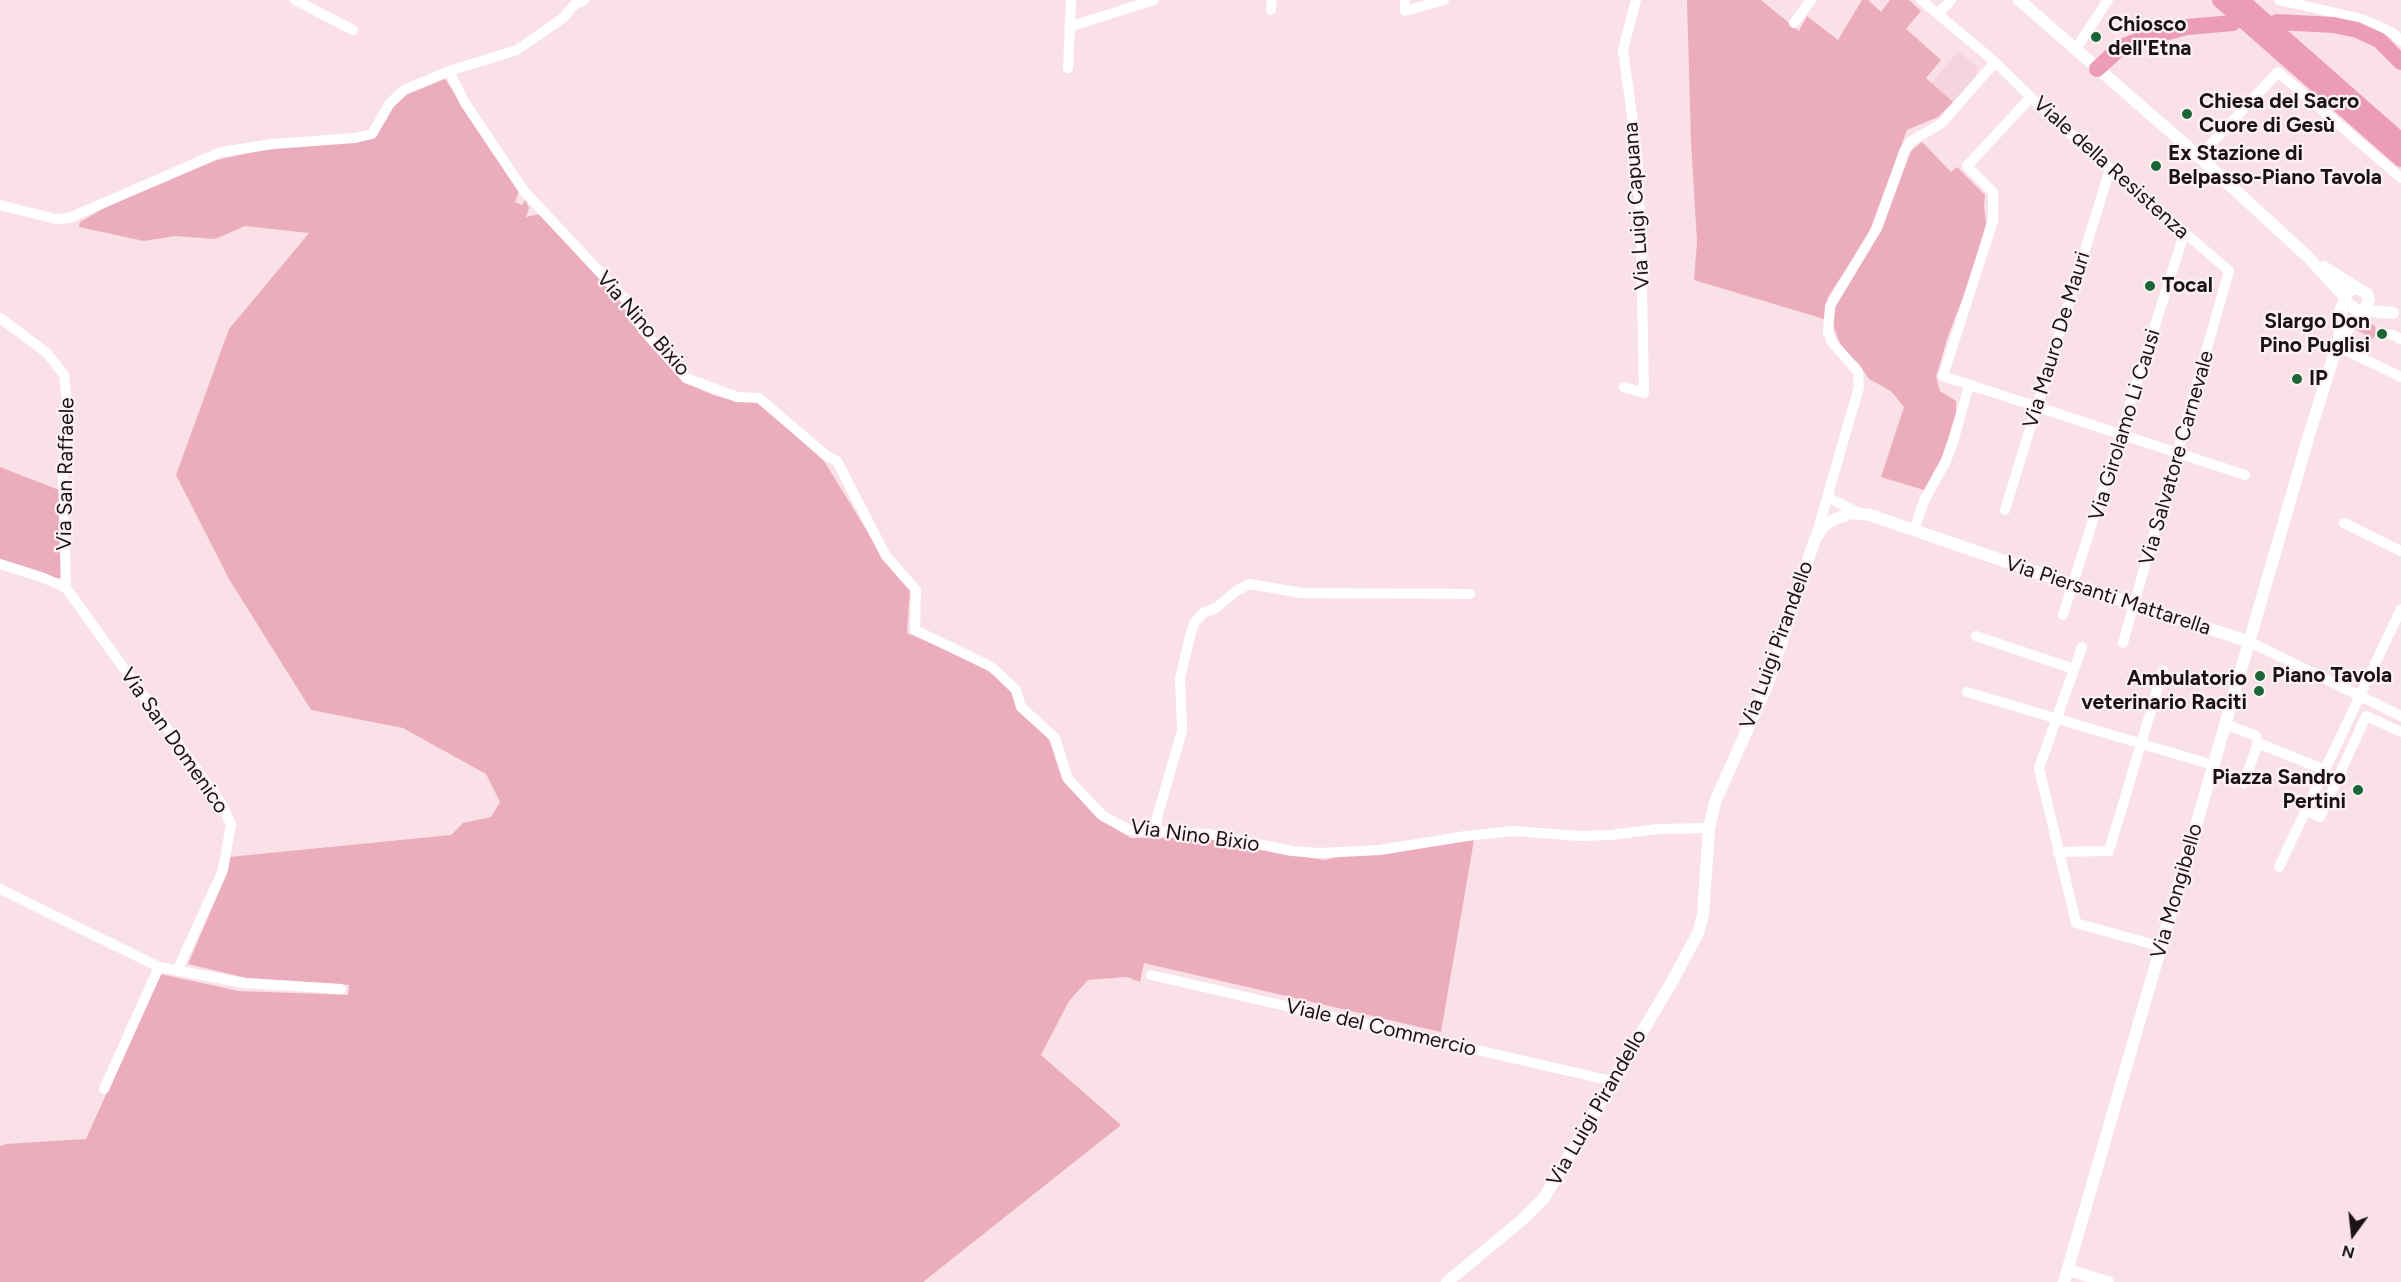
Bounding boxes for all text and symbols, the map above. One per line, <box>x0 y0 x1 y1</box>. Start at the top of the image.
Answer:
place label: Chiosco dell'Etna <box>2108 12 2192 62</box>
marker: Chiosco dell'Etna <box>2089 30 2103 44</box>
place label: Chiesa del Sacro Cuore di Gesù <box>2199 89 2359 139</box>
street label: Viale della Resistenza <box>2028 91 2194 245</box>
marker: Chiesa del Sacro Cuore di Gesù <box>2180 107 2194 121</box>
street label: Via Luigi Capuana <box>1619 121 1655 291</box>
place label: Ex Stazione di Belpasso-Piano Tavola <box>2168 141 2382 191</box>
marker: Ex Stazione di Belpasso-Piano Tavola <box>2149 159 2163 173</box>
street label: Via Mauro De Mauri <box>2018 249 2096 431</box>
street label: Via Nino Bixio <box>591 267 695 381</box>
place label: Tocal <box>2162 273 2213 299</box>
marker: Tocal <box>2143 279 2157 293</box>
place label: Slargo Don Pino Puglisi <box>2260 309 2370 359</box>
street label: Via Girolamo Li Causi <box>2084 326 2166 524</box>
marker: Slargo Don Pino Puglisi <box>2375 327 2389 341</box>
street label: Via Salvatore Carnevale <box>2134 348 2220 568</box>
place label: IP <box>2309 366 2328 392</box>
marker: IP <box>2290 372 2304 386</box>
street label: Via San Raffaele <box>52 397 80 551</box>
street label: Via Piersanti Mattarella <box>2002 551 2214 641</box>
street label: Via Luigi Pirandello <box>1735 558 1819 732</box>
street label: Via San Domenico <box>114 663 234 819</box>
place label: Piano Tavola <box>2272 663 2392 689</box>
place label: Ambulatorio veterinario Raciti <box>2081 666 2247 716</box>
marker: Piano Tavola <box>2253 669 2267 683</box>
marker: Ambulatorio veterinario Raciti <box>2252 684 2266 698</box>
place label: Piazza Sandro Pertini <box>2212 765 2346 815</box>
marker: Piazza Sandro Pertini <box>2351 783 2365 797</box>
street label: Via Nino Bixio <box>1129 814 1261 858</box>
street label: Via Mongibello <box>2146 821 2208 961</box>
street label: Viale del Commercio <box>1283 994 1479 1062</box>
street label: Via Luigi Pirandello <box>1542 1025 1652 1191</box>
north arrow <box>2323 1204 2383 1264</box>
text: N <box>2340 1241 2357 1263</box>

